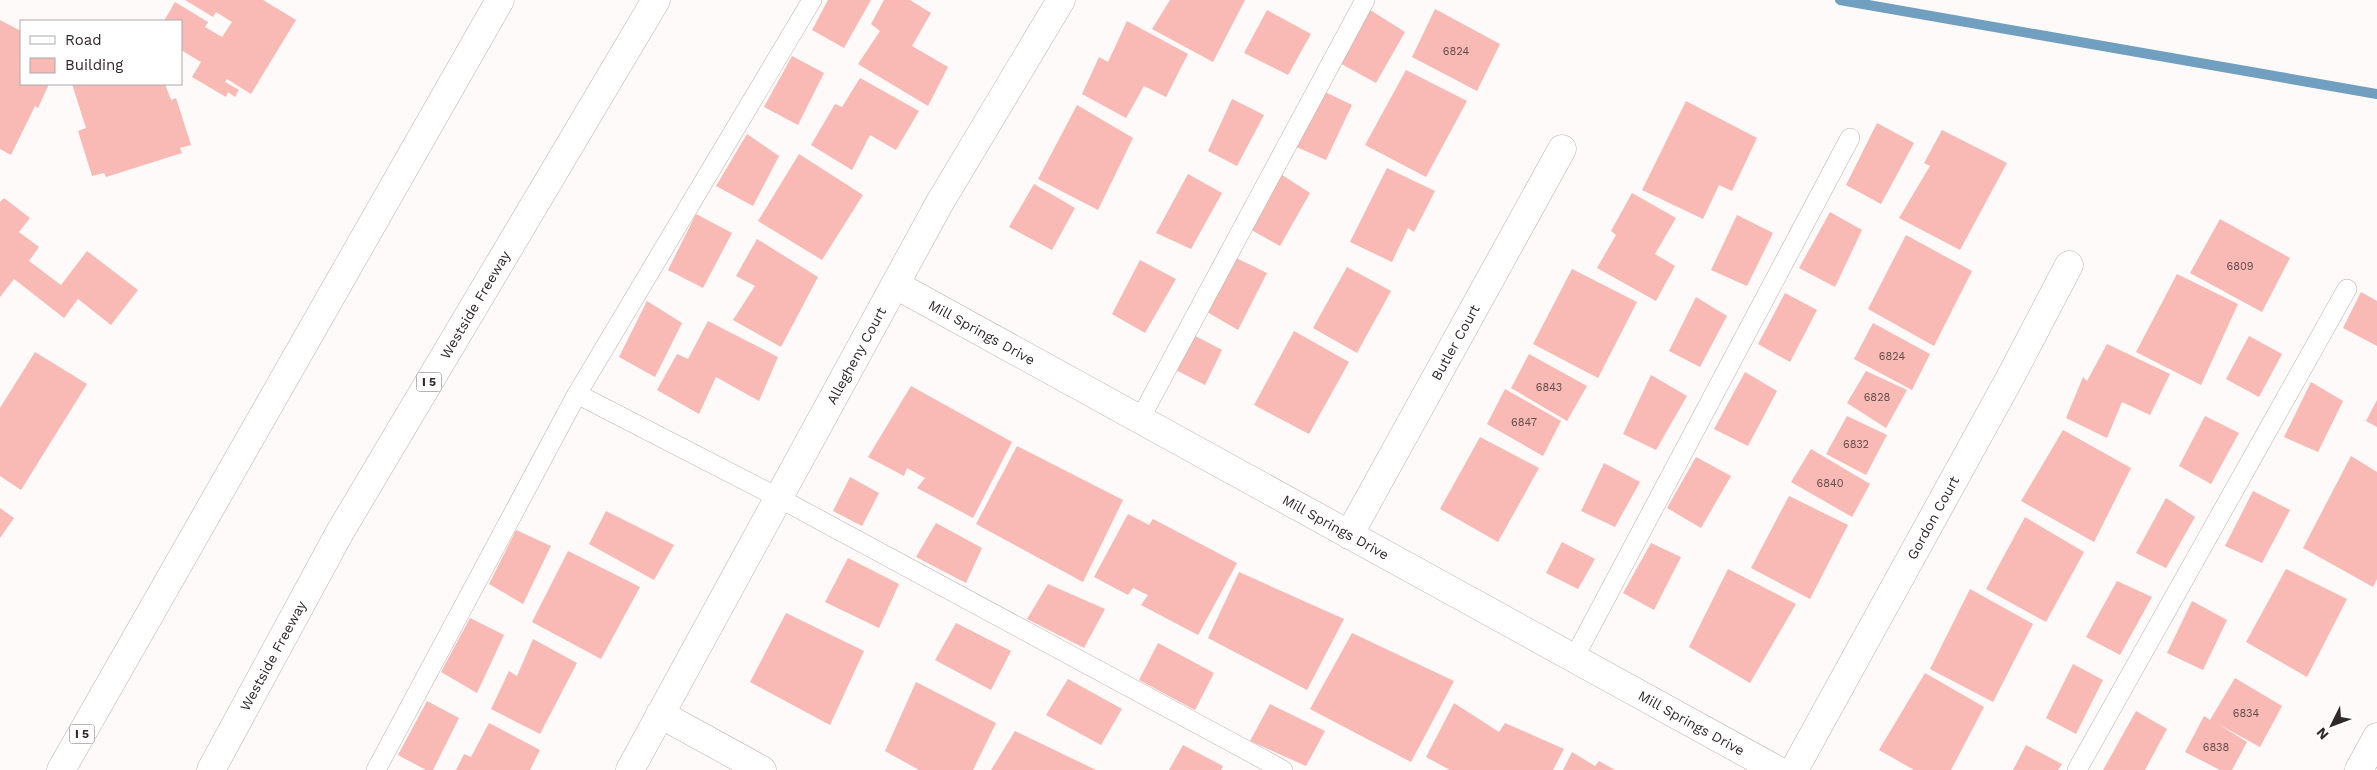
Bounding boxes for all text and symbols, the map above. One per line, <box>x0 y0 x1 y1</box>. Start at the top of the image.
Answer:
legend <box>20 20 182 85</box>
text: Road <box>65 31 102 49</box>
house number: 6824 <box>1443 45 1469 58</box>
text: Building <box>65 56 123 74</box>
street label: Westside Freeway <box>437 247 514 362</box>
house number: 6809 <box>2226 260 2254 273</box>
street label: Mill Springs Drive <box>926 297 1038 368</box>
street label: Butler Court <box>1428 302 1483 383</box>
street label: Allegheny Court <box>823 304 889 407</box>
house number: 6824 <box>1879 350 1905 363</box>
road number: I 5 <box>416 372 442 392</box>
house number: 6843 <box>1536 381 1562 394</box>
house number: 6828 <box>1864 391 1891 404</box>
house number: 6847 <box>1511 416 1537 429</box>
house number: 6832 <box>1843 438 1869 451</box>
street label: Gordon Court <box>1904 473 1962 562</box>
house number: 6840 <box>1816 477 1844 490</box>
street label: Mill Springs Drive <box>1280 491 1392 563</box>
street label: Westside Freeway <box>237 597 310 714</box>
street label: Mill Springs Drive <box>1636 687 1747 759</box>
north arrow <box>2307 700 2357 750</box>
house number: 6834 <box>2233 707 2259 720</box>
road number: I 5 <box>70 724 94 744</box>
text: N <box>2313 724 2332 743</box>
house number: 6838 <box>2203 741 2229 754</box>

